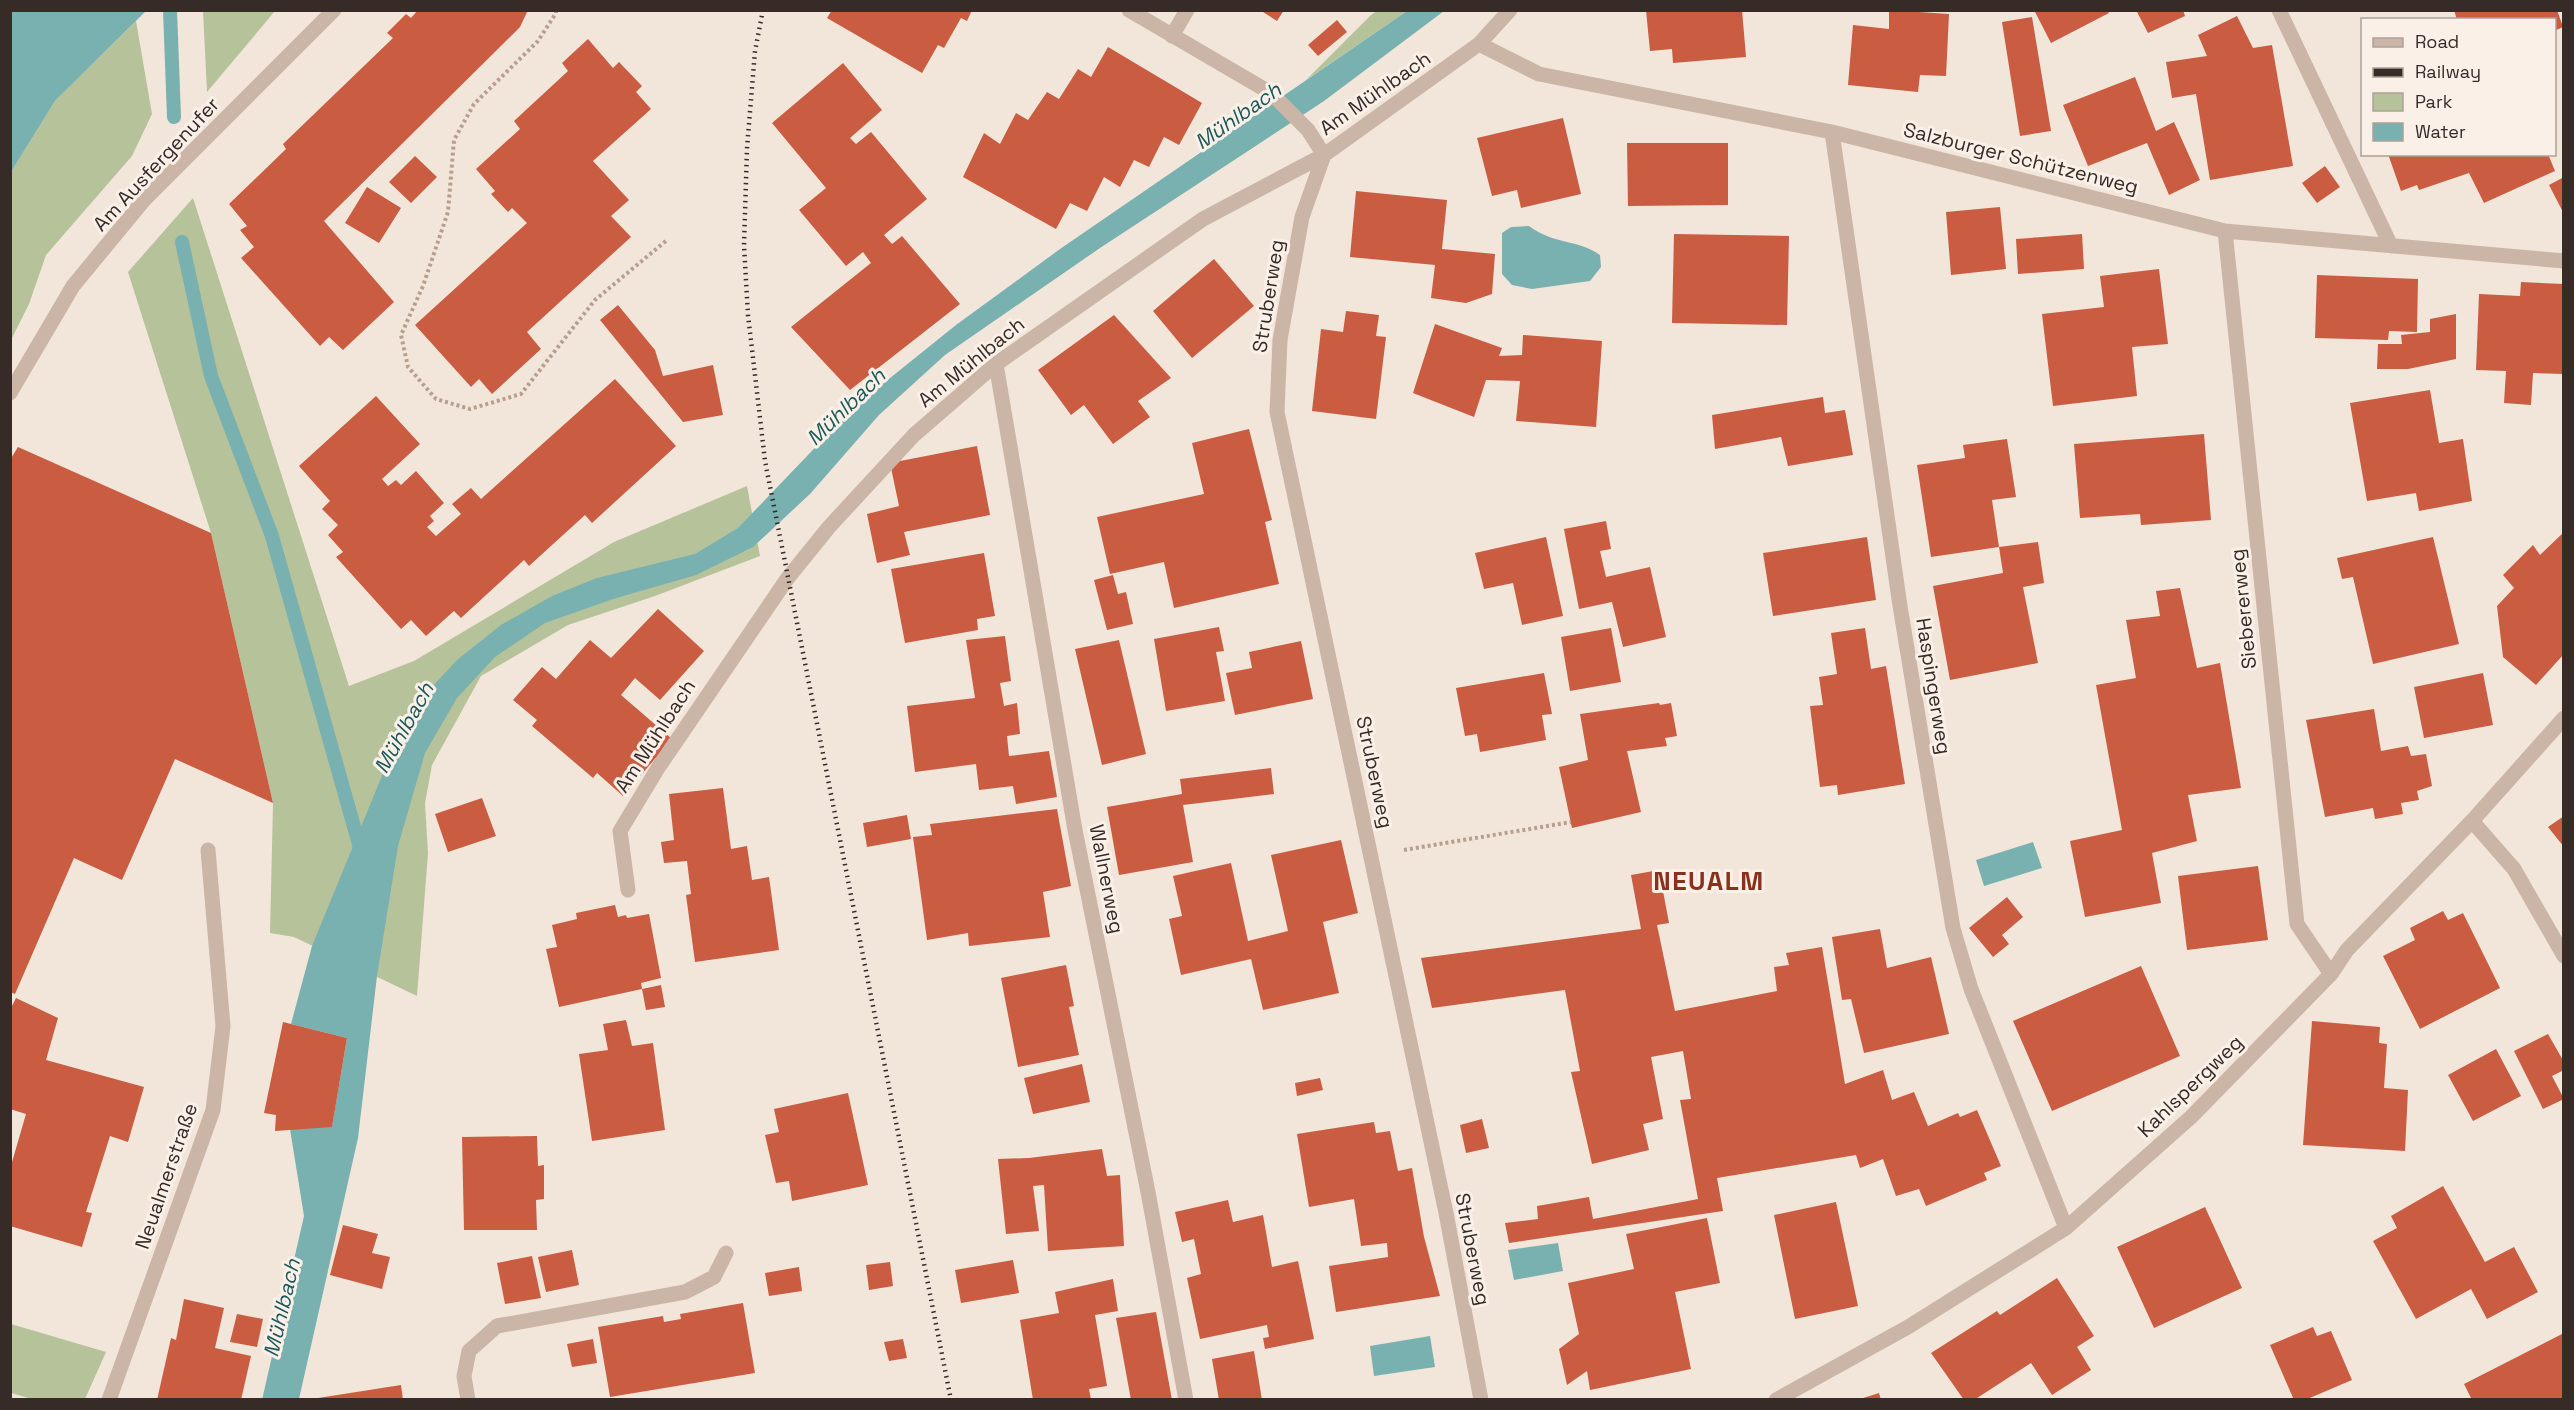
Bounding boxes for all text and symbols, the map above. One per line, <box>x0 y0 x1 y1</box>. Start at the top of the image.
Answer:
legend <box>2361 18 2556 156</box>
text: Road <box>2415 30 2459 53</box>
street label: Am Mühlbach <box>1314 45 1436 141</box>
text: Railway <box>2415 60 2481 83</box>
water label: Mühlbach <box>1189 75 1287 155</box>
text: Park <box>2415 90 2453 113</box>
street label: Am Ausfergenufer <box>87 92 225 236</box>
street label: Salzburger Schützenweg <box>1901 116 2141 200</box>
text: Water <box>2415 120 2466 143</box>
street label: Struberweg <box>1246 238 1290 354</box>
street label: Am Mühlbach <box>912 311 1030 413</box>
water label: Mühlbach <box>800 361 892 451</box>
street label: Siebererweg <box>2224 548 2262 670</box>
street label: Haspingerweg <box>1910 616 1958 756</box>
street label: Am Mühlbach <box>609 674 701 798</box>
water label: Mühlbach <box>368 677 440 778</box>
street label: Struberweg <box>1350 714 1400 830</box>
street label: Wallnerweg <box>1084 822 1130 936</box>
district label: NEUALM <box>1653 864 1765 898</box>
street label: Kahlspergweg <box>2132 1029 2248 1143</box>
street label: Neualmerstraße <box>129 1100 203 1252</box>
street label: Struberweg <box>1449 1191 1497 1307</box>
water label: Mühlbach <box>257 1255 306 1360</box>

